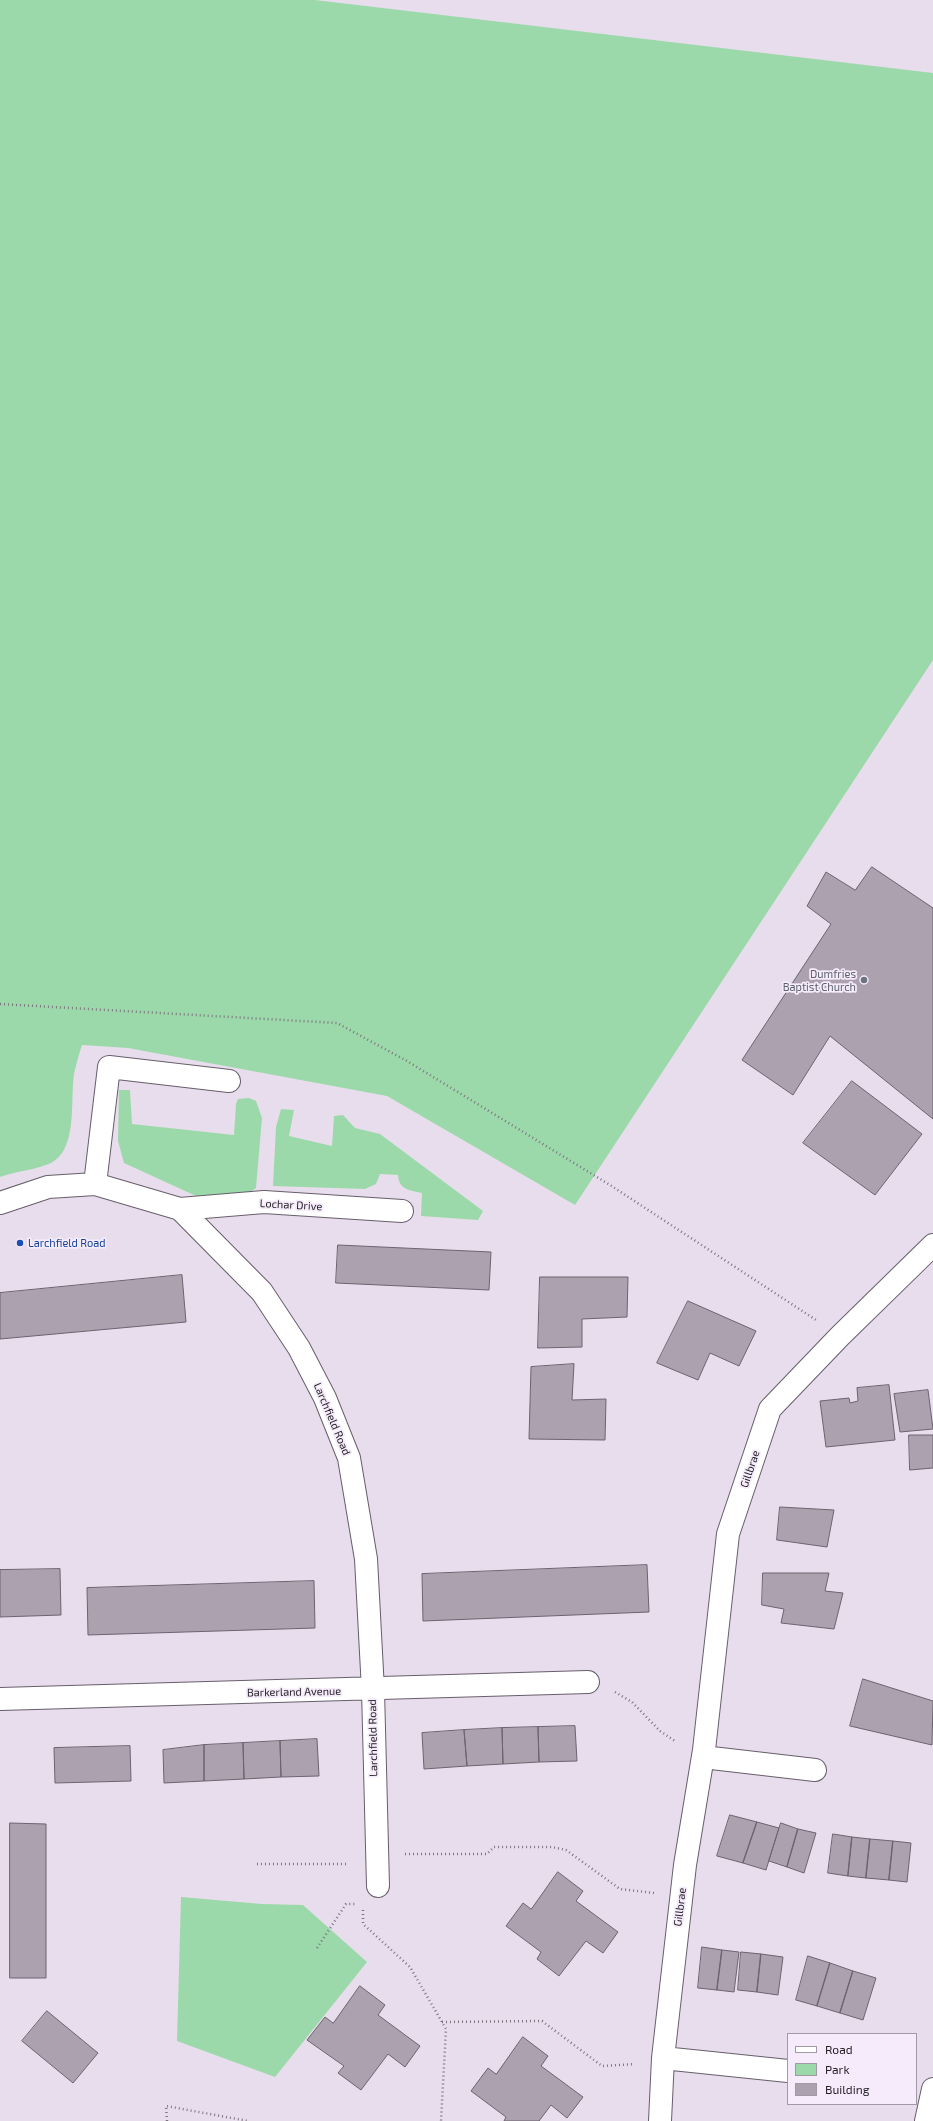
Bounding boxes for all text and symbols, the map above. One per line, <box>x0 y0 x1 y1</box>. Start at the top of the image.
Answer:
place label: Dumfries Baptist Church <box>783 967 856 993</box>
marker: Dumfries Baptist Church <box>859 975 869 985</box>
street label: Lochar Drive <box>259 1197 323 1213</box>
place label: Larchfield Road <box>28 1236 106 1250</box>
marker: Larchfield Road <box>15 1238 25 1248</box>
street label: Larchfield Road <box>311 1381 353 1457</box>
street label: Gillbrae <box>737 1449 763 1489</box>
street label: Barkerland Avenue <box>247 1685 341 1699</box>
street label: Larchfield Road <box>366 1699 380 1777</box>
street label: Gillbrae <box>671 1887 689 1927</box>
legend <box>787 2033 917 2105</box>
text: Road <box>825 2042 853 2056</box>
text: Park <box>825 2062 850 2076</box>
text: Building <box>825 2082 869 2096</box>

